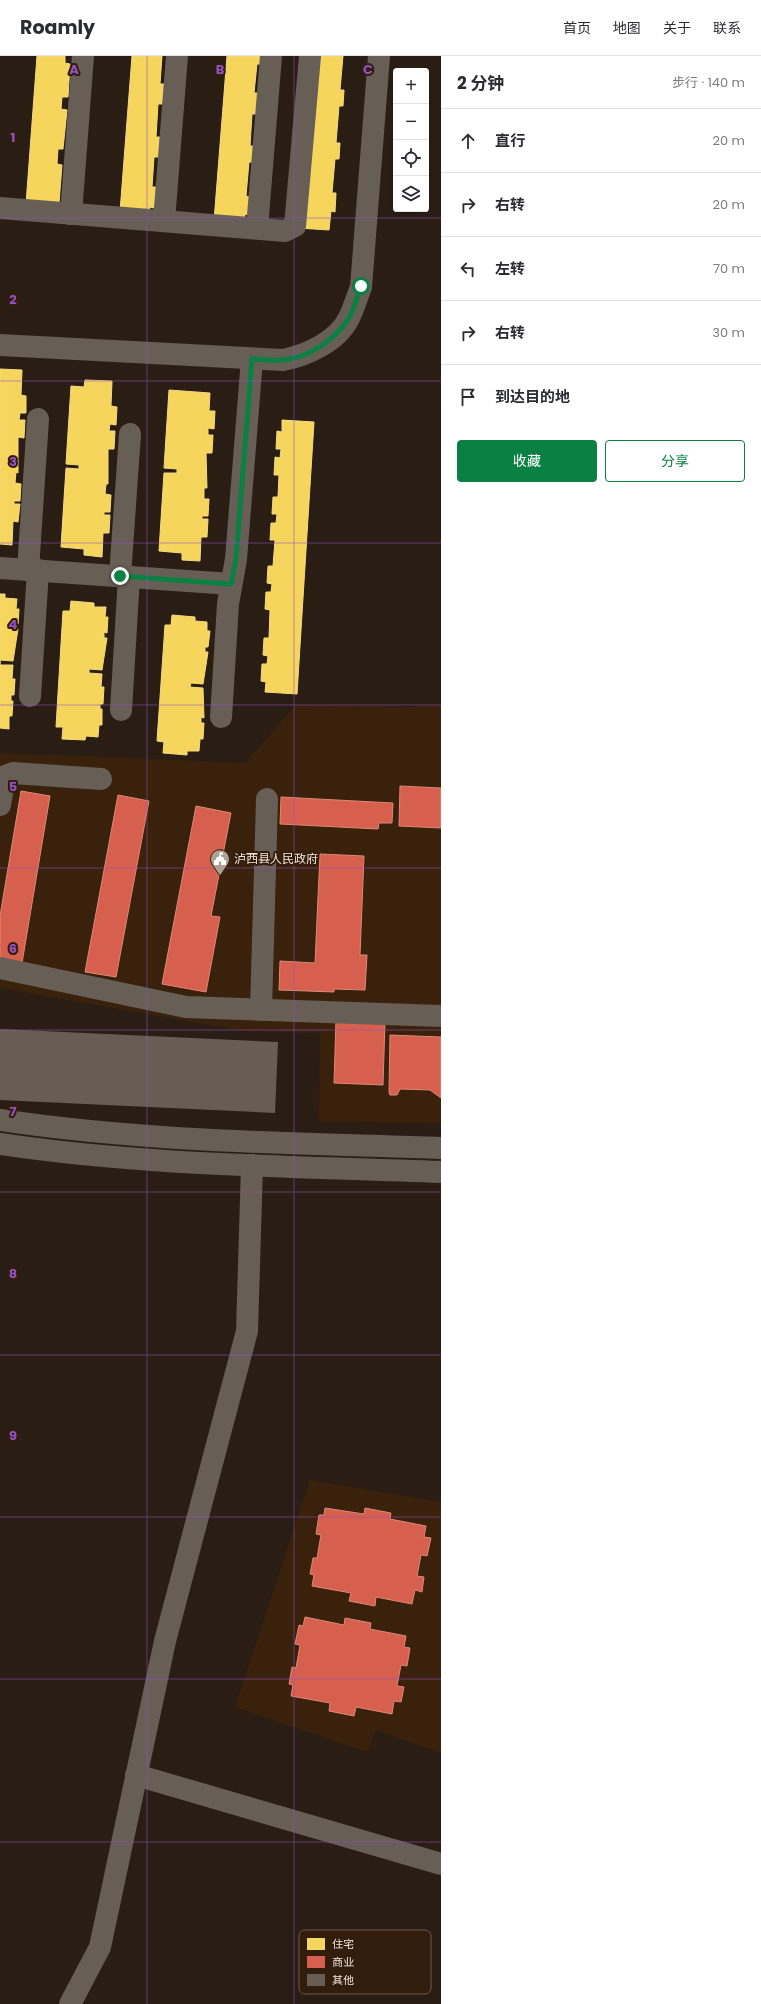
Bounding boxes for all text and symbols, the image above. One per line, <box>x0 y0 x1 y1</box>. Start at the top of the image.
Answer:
text: Roamly <box>20 14 95 41</box>
text: 首页 <box>563 18 591 38</box>
text: 地图 <box>613 18 641 38</box>
text: 关于 <box>663 18 691 38</box>
text: 联系 <box>713 18 741 38</box>
text: A <box>69 60 79 79</box>
text: B <box>216 60 225 79</box>
text: C <box>363 60 373 79</box>
map controls <box>393 68 429 212</box>
button: + <box>393 68 429 104</box>
text: 2 分钟 <box>457 71 504 95</box>
text: 步行 · 140 m <box>672 73 745 92</box>
button: − <box>393 104 429 140</box>
text: 1 <box>11 128 15 147</box>
icon: ahead <box>457 130 479 152</box>
text: 直行 <box>495 130 525 151</box>
text: 20 m <box>712 131 745 150</box>
button: locate <box>393 140 429 176</box>
button: layers <box>393 176 429 212</box>
icon: right <box>457 194 479 216</box>
text: 右转 <box>495 194 525 215</box>
text: 20 m <box>712 195 745 214</box>
icon: left <box>457 258 479 280</box>
text: 左转 <box>495 258 525 279</box>
text: 70 m <box>713 259 745 278</box>
route start <box>352 277 370 295</box>
text: 2 <box>9 290 17 309</box>
icon: right <box>457 322 479 344</box>
text: 右转 <box>495 322 525 343</box>
text: 30 m <box>712 323 745 342</box>
icon: arrive <box>457 386 479 408</box>
text: 到达目的地 <box>495 386 570 407</box>
button: 收藏 <box>457 440 597 482</box>
button: 分享 <box>605 440 745 482</box>
text: 3 <box>9 452 17 471</box>
route end <box>111 567 129 585</box>
text: 4 <box>9 615 18 634</box>
text: 5 <box>9 777 17 796</box>
public building icon: 泸西县人民政府 <box>209 848 231 876</box>
place label: 泸西县人民政府 <box>234 850 318 867</box>
text: 6 <box>9 939 17 958</box>
text: 7 <box>10 1102 17 1121</box>
text: 8 <box>9 1264 17 1283</box>
text: 9 <box>9 1426 17 1445</box>
legend <box>299 1930 431 1994</box>
text: 住宅 <box>332 1936 354 1952</box>
text: 商业 <box>332 1954 354 1970</box>
text: 其他 <box>332 1972 354 1988</box>

